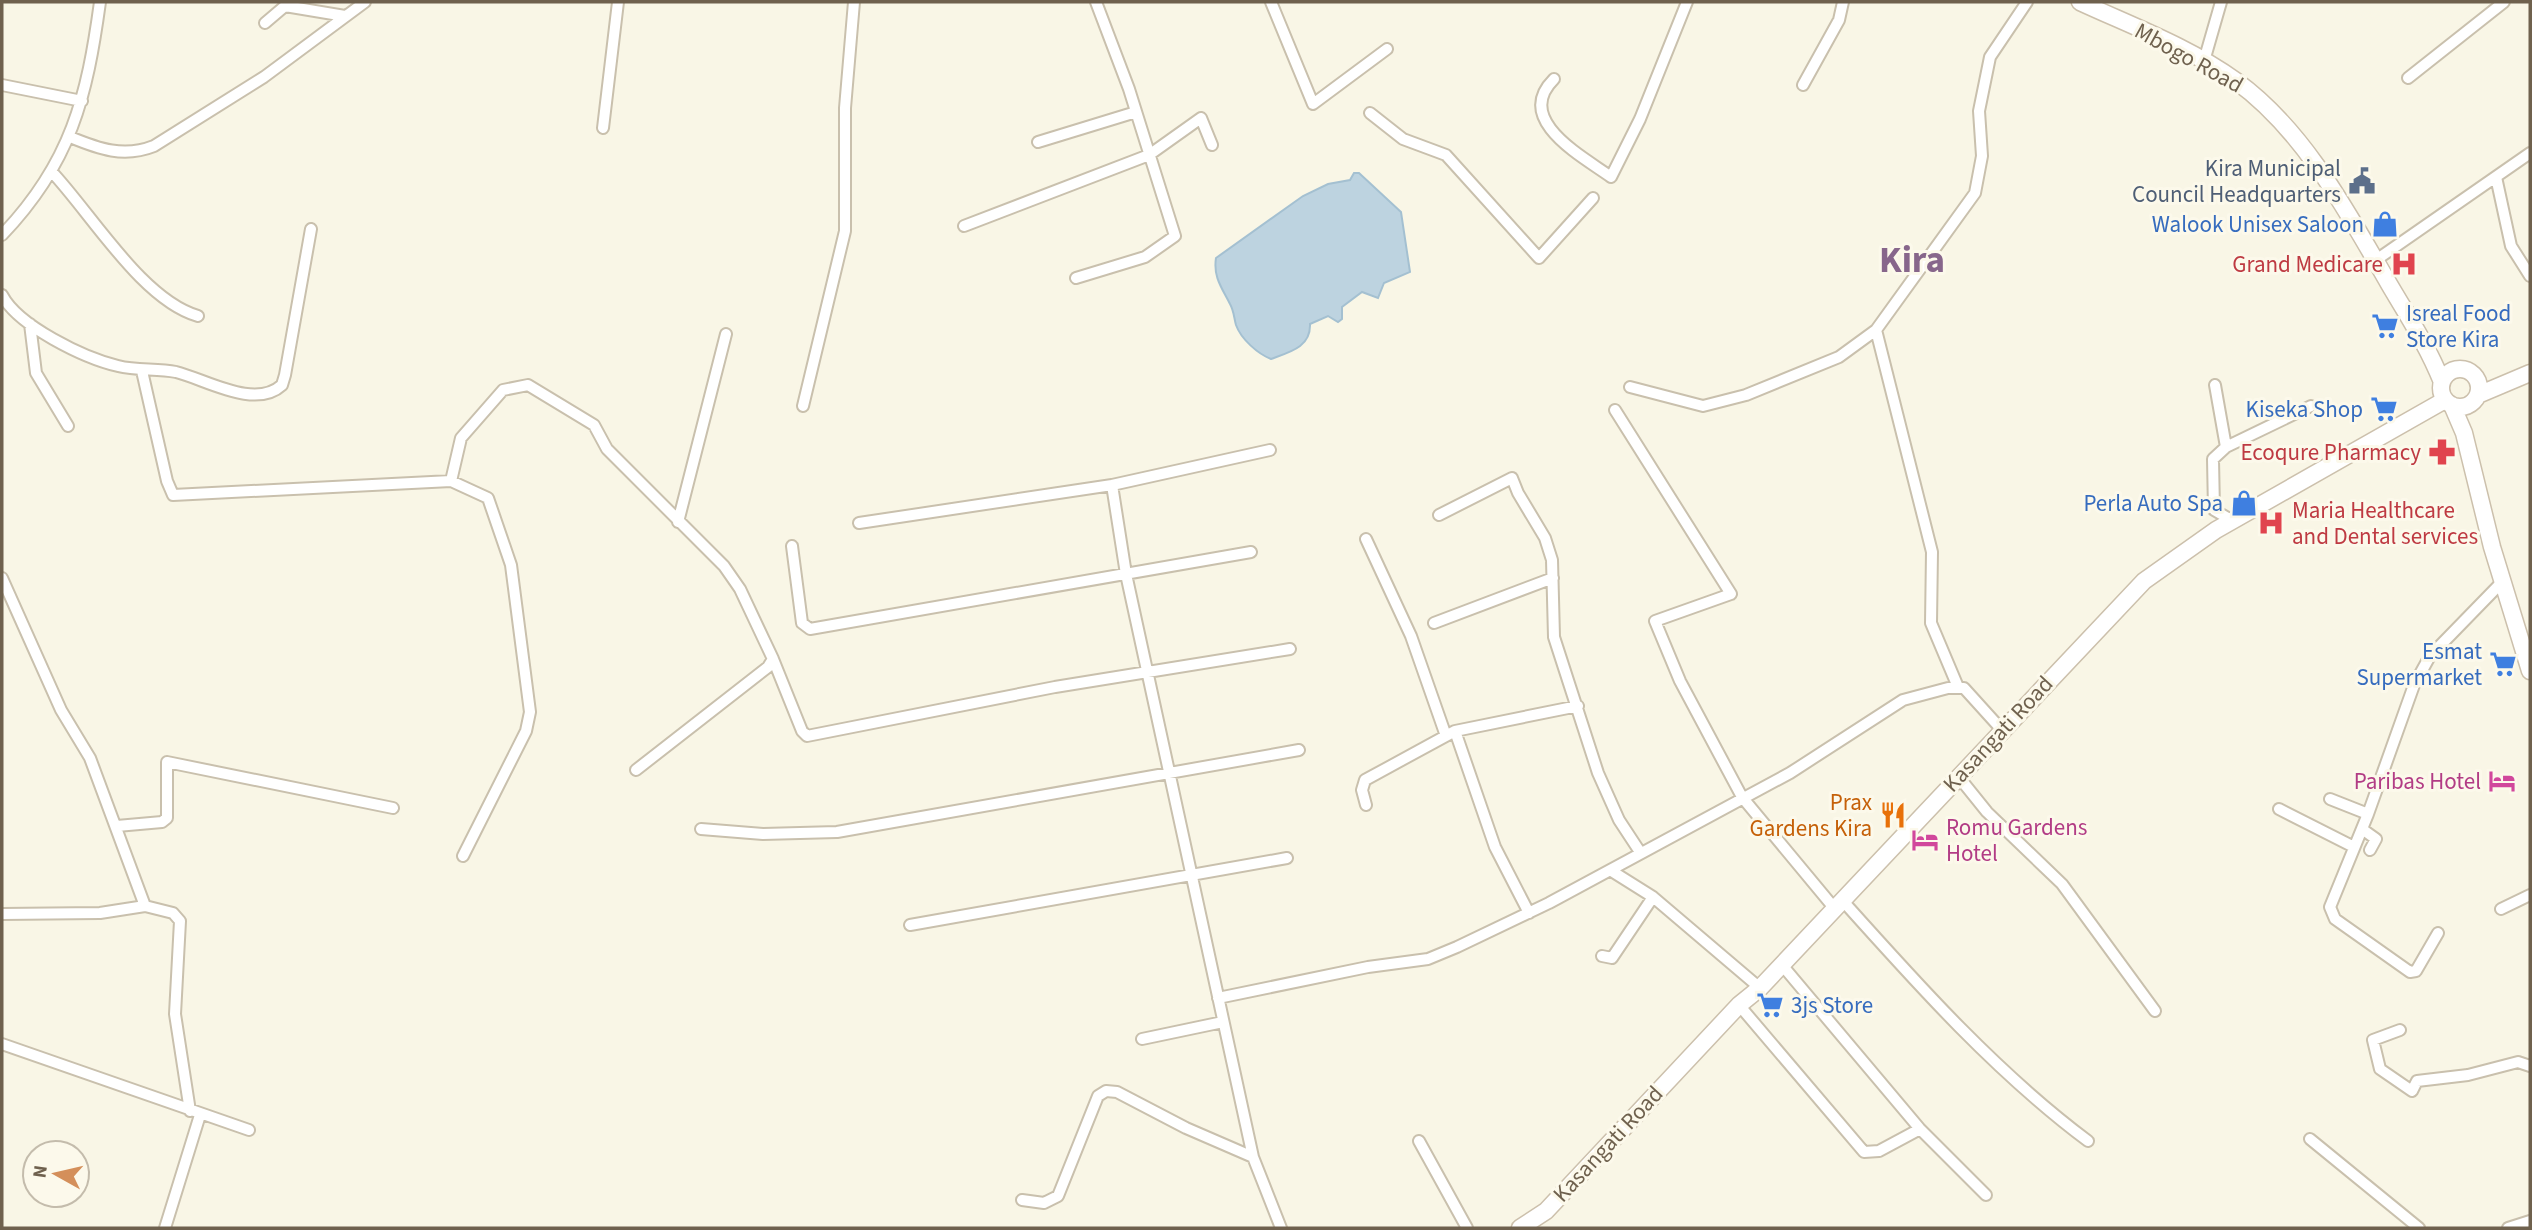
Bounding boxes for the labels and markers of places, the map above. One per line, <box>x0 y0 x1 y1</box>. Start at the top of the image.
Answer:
place label: Kira Municipal Council Headquarters <box>2132 152 2341 211</box>
public building icon: Kira Municipal Council Headquarters <box>2347 166 2377 196</box>
place label: Walook Unisex Saloon <box>2152 208 2364 241</box>
shop icon: Walook Unisex Saloon <box>2370 209 2400 239</box>
place label: Grand Medicare <box>2232 248 2383 281</box>
hospital icon: Grand Medicare <box>2389 249 2419 279</box>
place label: Isreal Food Store Kira <box>2406 297 2511 356</box>
supermarket icon: Isreal Food Store Kira <box>2370 311 2400 341</box>
place label: Kiseka Shop <box>2246 393 2363 426</box>
supermarket icon: Kiseka Shop <box>2369 394 2399 424</box>
place label: Ecoqure Pharmacy <box>2240 436 2421 469</box>
pharmacy icon: Ecoqure Pharmacy <box>2427 437 2457 467</box>
place label: Perla Auto Spa <box>2083 487 2223 520</box>
shop icon: Perla Auto Spa <box>2229 488 2259 518</box>
place label: Maria Healthcare and Dental services <box>2292 494 2478 553</box>
hospital icon: Maria Healthcare and Dental services <box>2256 508 2286 538</box>
place label: Esmat Supermarket <box>2356 635 2482 694</box>
supermarket icon: Esmat Supermarket <box>2488 649 2518 679</box>
place label: Paribas Hotel <box>2354 765 2481 798</box>
hotel icon: Paribas Hotel <box>2487 766 2517 796</box>
place label: Prax Gardens Kira <box>1749 786 1872 845</box>
restaurant icon: Prax Gardens Kira <box>1878 800 1908 830</box>
place label: Romu Gardens Hotel <box>1946 811 2087 870</box>
hotel icon: Romu Gardens Hotel <box>1910 825 1940 855</box>
place label: 3js Store <box>1791 989 1873 1022</box>
supermarket icon: 3js Store <box>1755 990 1785 1020</box>

